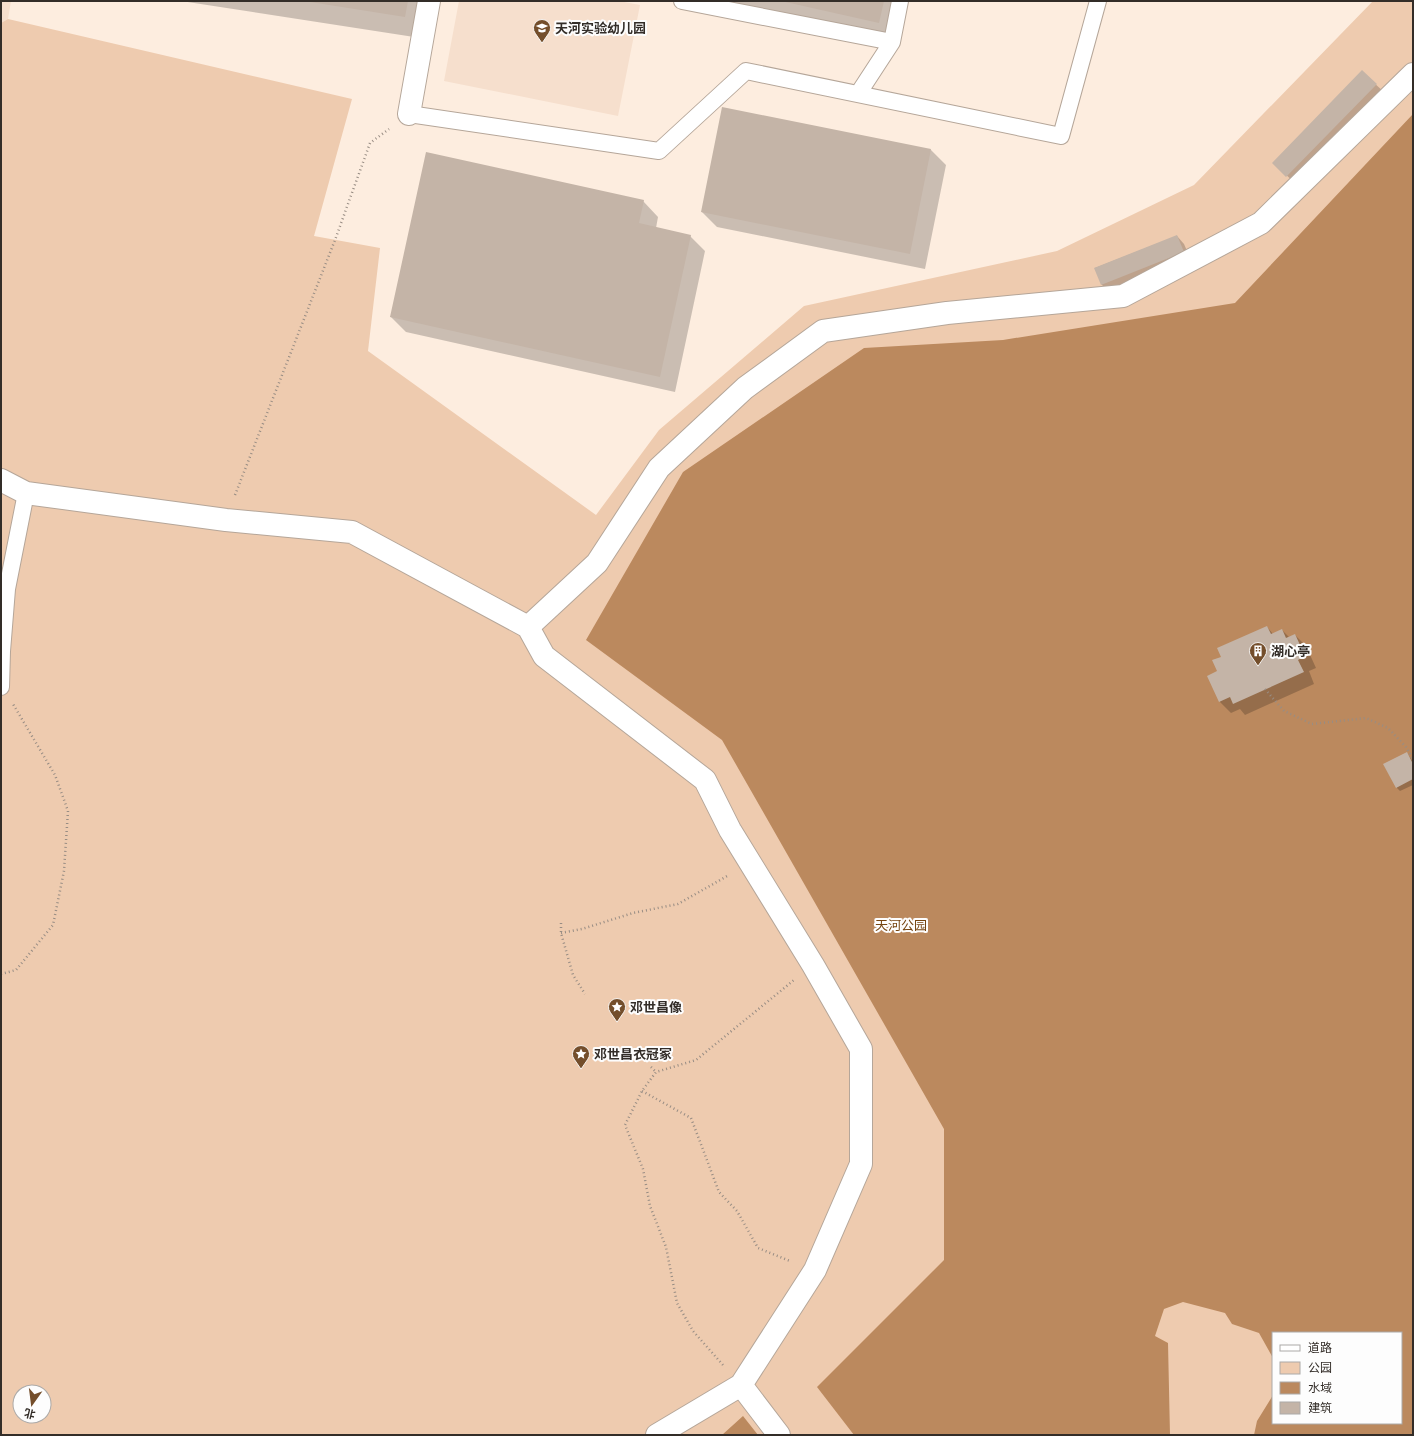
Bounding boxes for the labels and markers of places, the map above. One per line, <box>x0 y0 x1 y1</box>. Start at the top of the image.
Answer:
school or university icon: 天河实验幼儿园 <box>532 18 552 43</box>
place label: 天河实验幼儿园 <box>555 21 646 36</box>
building icon: 湖心亭 <box>1248 641 1268 666</box>
place label: 湖心亭 <box>1271 644 1310 659</box>
place icon: 邓世昌像 <box>607 997 627 1022</box>
place label: 邓世昌像 <box>630 1000 682 1015</box>
place icon: 邓世昌衣冠冢 <box>571 1044 591 1069</box>
place label: 邓世昌衣冠冢 <box>594 1047 672 1062</box>

